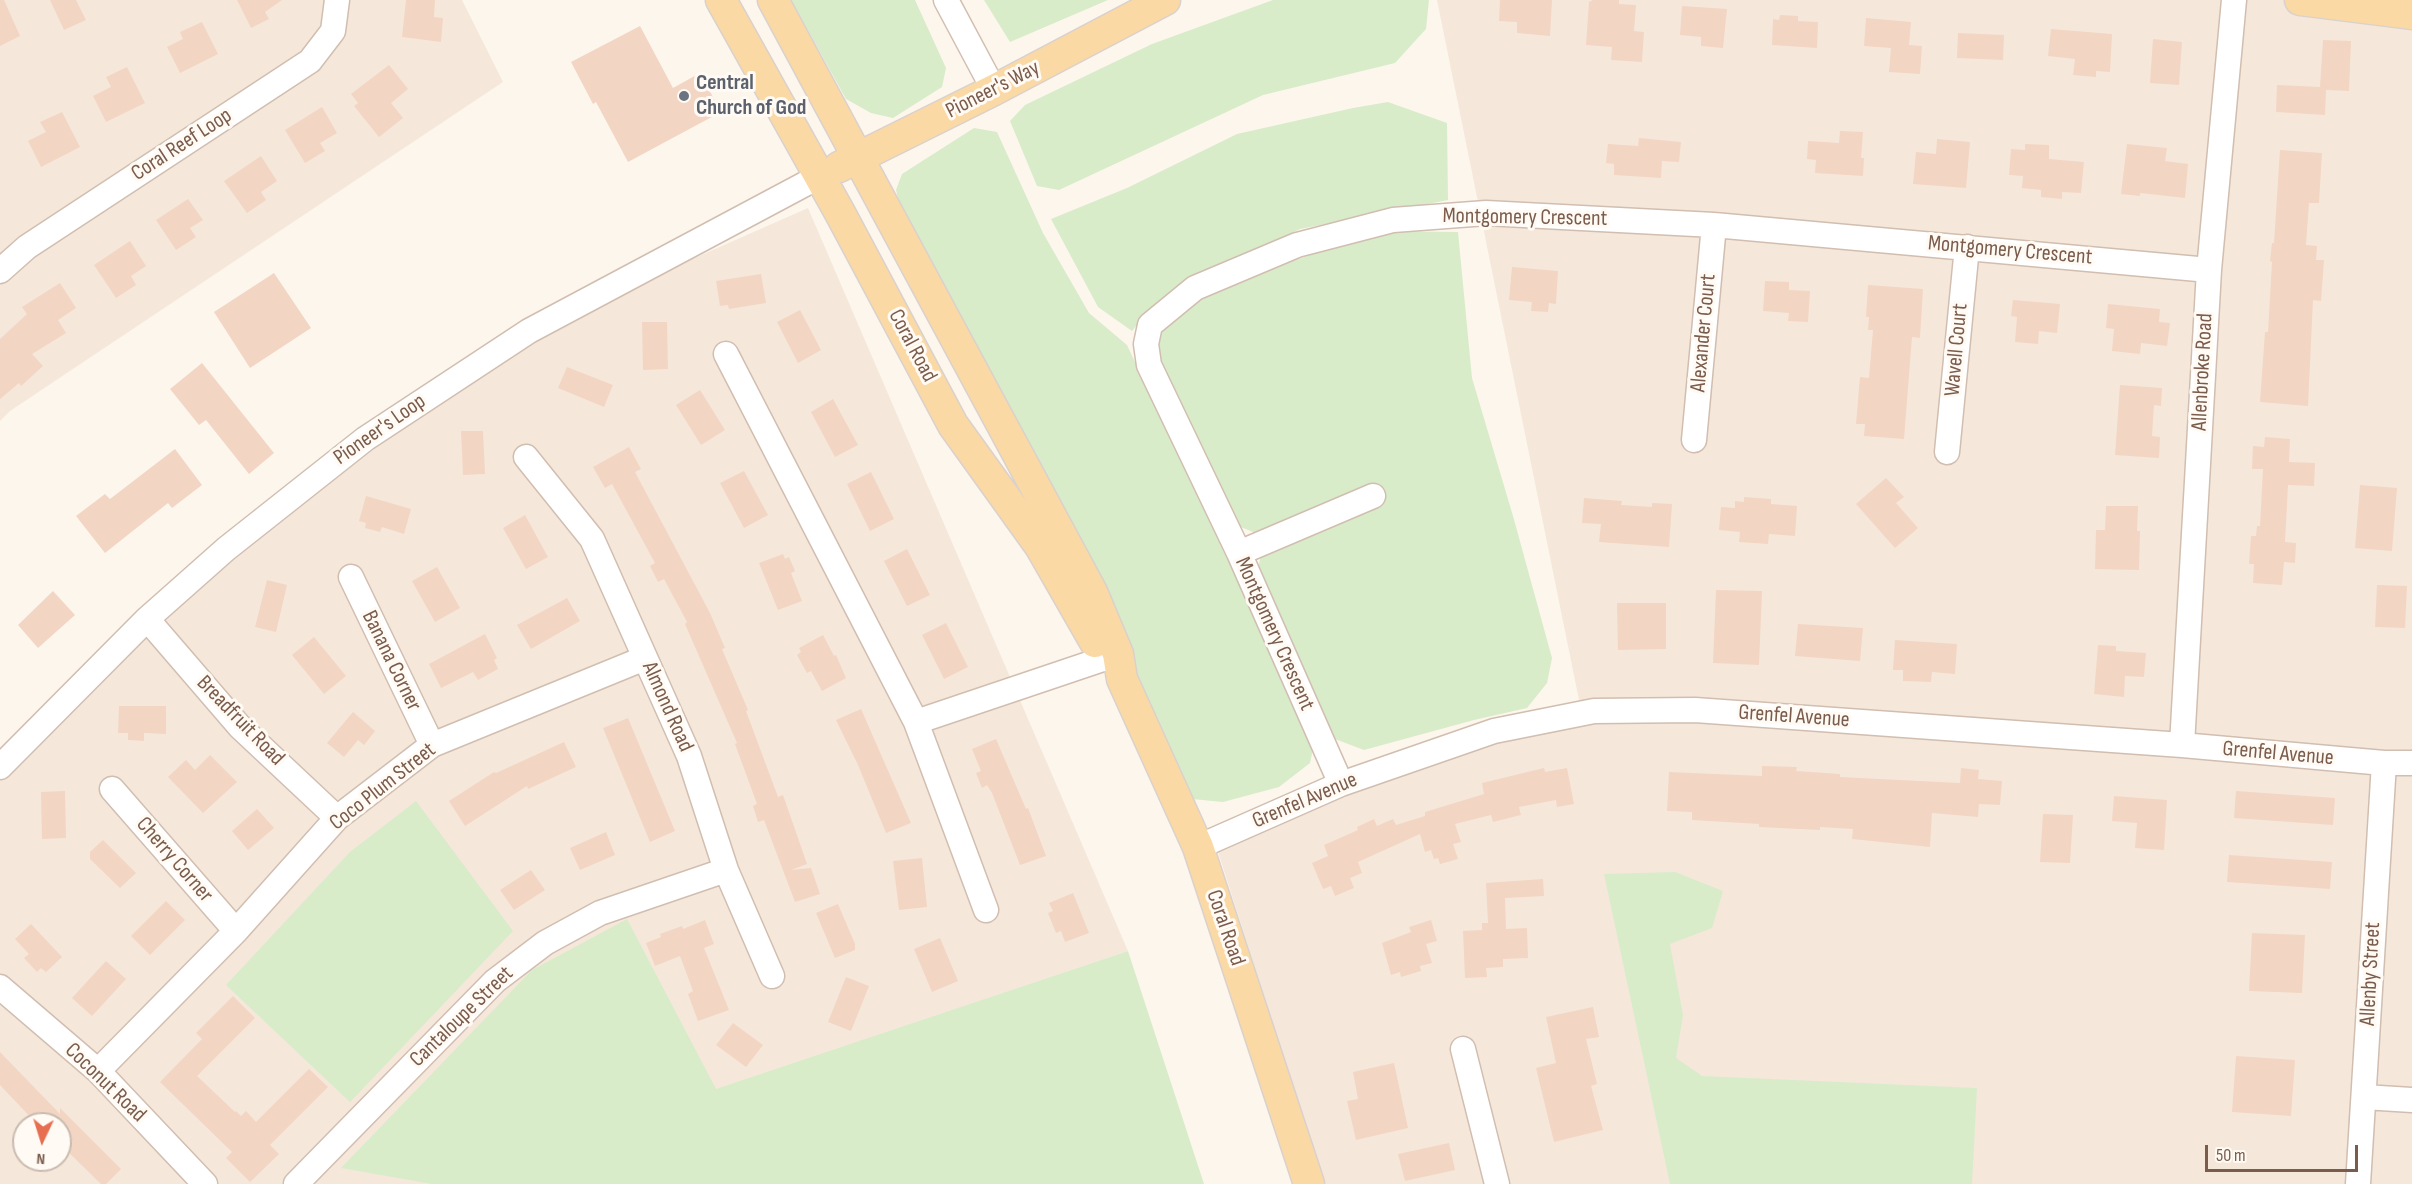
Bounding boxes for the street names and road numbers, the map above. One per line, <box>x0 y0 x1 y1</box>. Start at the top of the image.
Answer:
street label: Pioneer's Way <box>942 55 1044 125</box>
street label: Coral Reef Loop <box>127 103 237 187</box>
street label: Montgomery Crescent <box>1442 203 1608 233</box>
street label: Montgomery Crescent <box>1927 231 2093 271</box>
street label: Alexander Court <box>1686 273 1722 393</box>
street label: Wavell Court <box>1940 303 1974 397</box>
street label: Coral Road <box>882 305 942 387</box>
street label: Allenbroke Road <box>2187 313 2219 431</box>
street label: Pioneer's Loop <box>329 389 431 471</box>
street label: Montgomery Crescent <box>1228 553 1320 715</box>
street label: Banana Corner <box>355 607 427 715</box>
street label: Almond Road <box>635 658 699 756</box>
street label: Breadfruit Road <box>191 670 289 772</box>
street label: Grenfel Avenue <box>1738 700 1850 734</box>
street label: Grenfel Avenue <box>2221 736 2335 772</box>
street label: Coco Plum Street <box>325 737 441 837</box>
street label: Grenfel Avenue <box>1249 767 1361 835</box>
street label: Cherry Corner <box>130 812 218 908</box>
street label: Coral Road <box>1200 887 1250 969</box>
street label: Allenby Street <box>2355 922 2387 1026</box>
street label: Cantaloupe Street <box>405 961 519 1073</box>
street label: Coconut Road <box>59 1038 151 1128</box>

